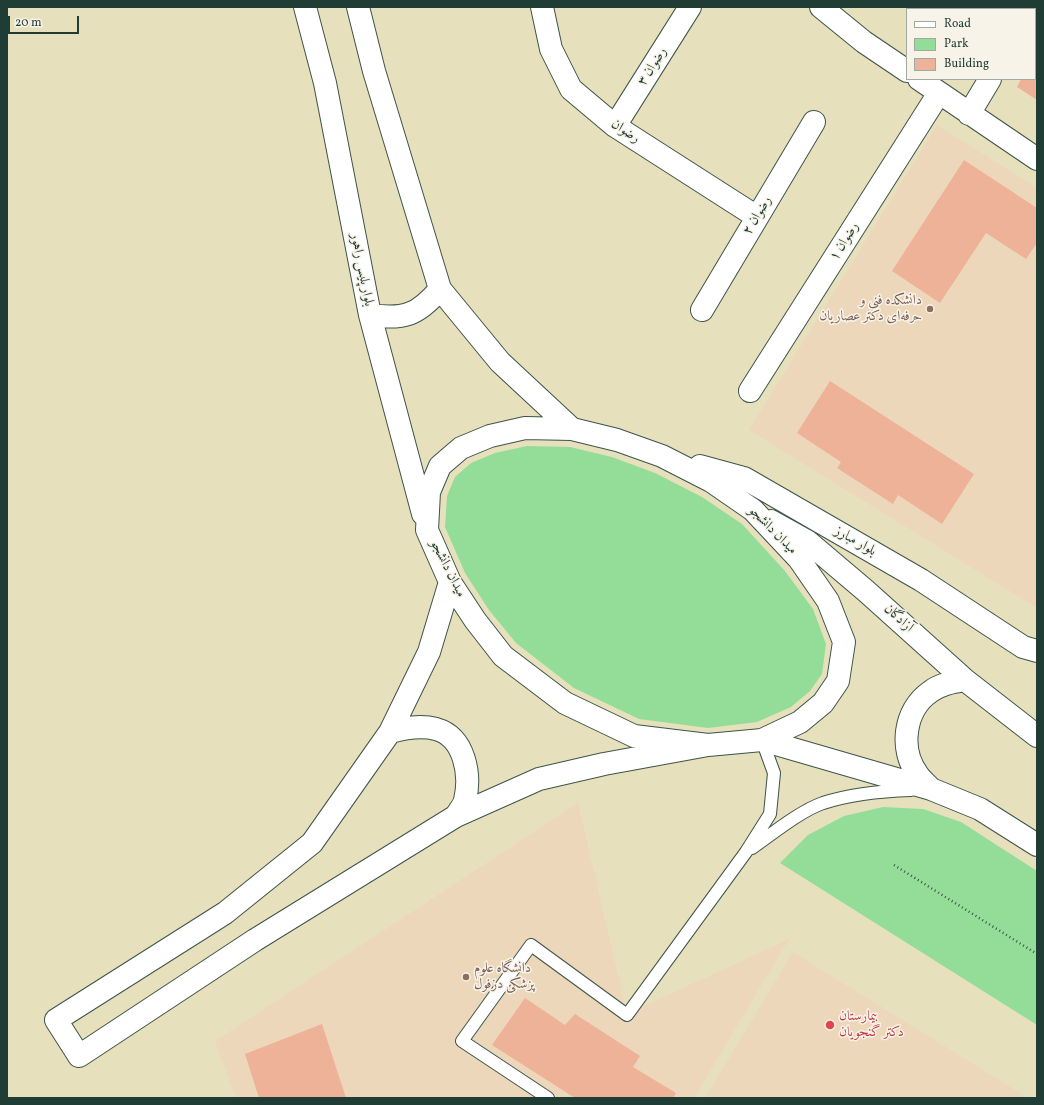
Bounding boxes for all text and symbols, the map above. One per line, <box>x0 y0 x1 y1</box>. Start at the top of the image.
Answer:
scale bar <box>10 8 81 34</box>
legend <box>906 8 1036 80</box>
text: 20 m <box>15 15 42 31</box>
text: Road <box>944 16 971 32</box>
text: Park <box>944 36 969 52</box>
street label: رضوان ۳ <box>635 45 671 89</box>
text: Building <box>944 56 989 72</box>
street label: رضوان <box>607 116 643 148</box>
street label: رضوان ۲ <box>740 194 776 238</box>
street label: رضوان ۱ <box>827 220 863 264</box>
street label: بلوار پلیس راهور <box>346 232 376 308</box>
place label: دانشکده فنی و حرفه‌ای دکتر عصاریان <box>819 293 922 326</box>
marker: دانشکده فنی و حرفه‌ای دکتر عصاریان <box>925 304 935 314</box>
street label: میدان دانشجو <box>744 503 800 559</box>
street label: بلوار مبارز <box>831 523 879 561</box>
street label: میدان دانشجو <box>425 538 469 600</box>
street label: آزادگان <box>880 601 916 637</box>
place label: دانشگاه علوم پزشکی دزفول <box>474 961 534 994</box>
marker: دانشگاه علوم پزشکی دزفول <box>461 972 471 982</box>
place label: بیمارستان دکتر گنجویان <box>839 1009 904 1042</box>
marker: بیمارستان دکتر گنجویان <box>824 1019 836 1031</box>

